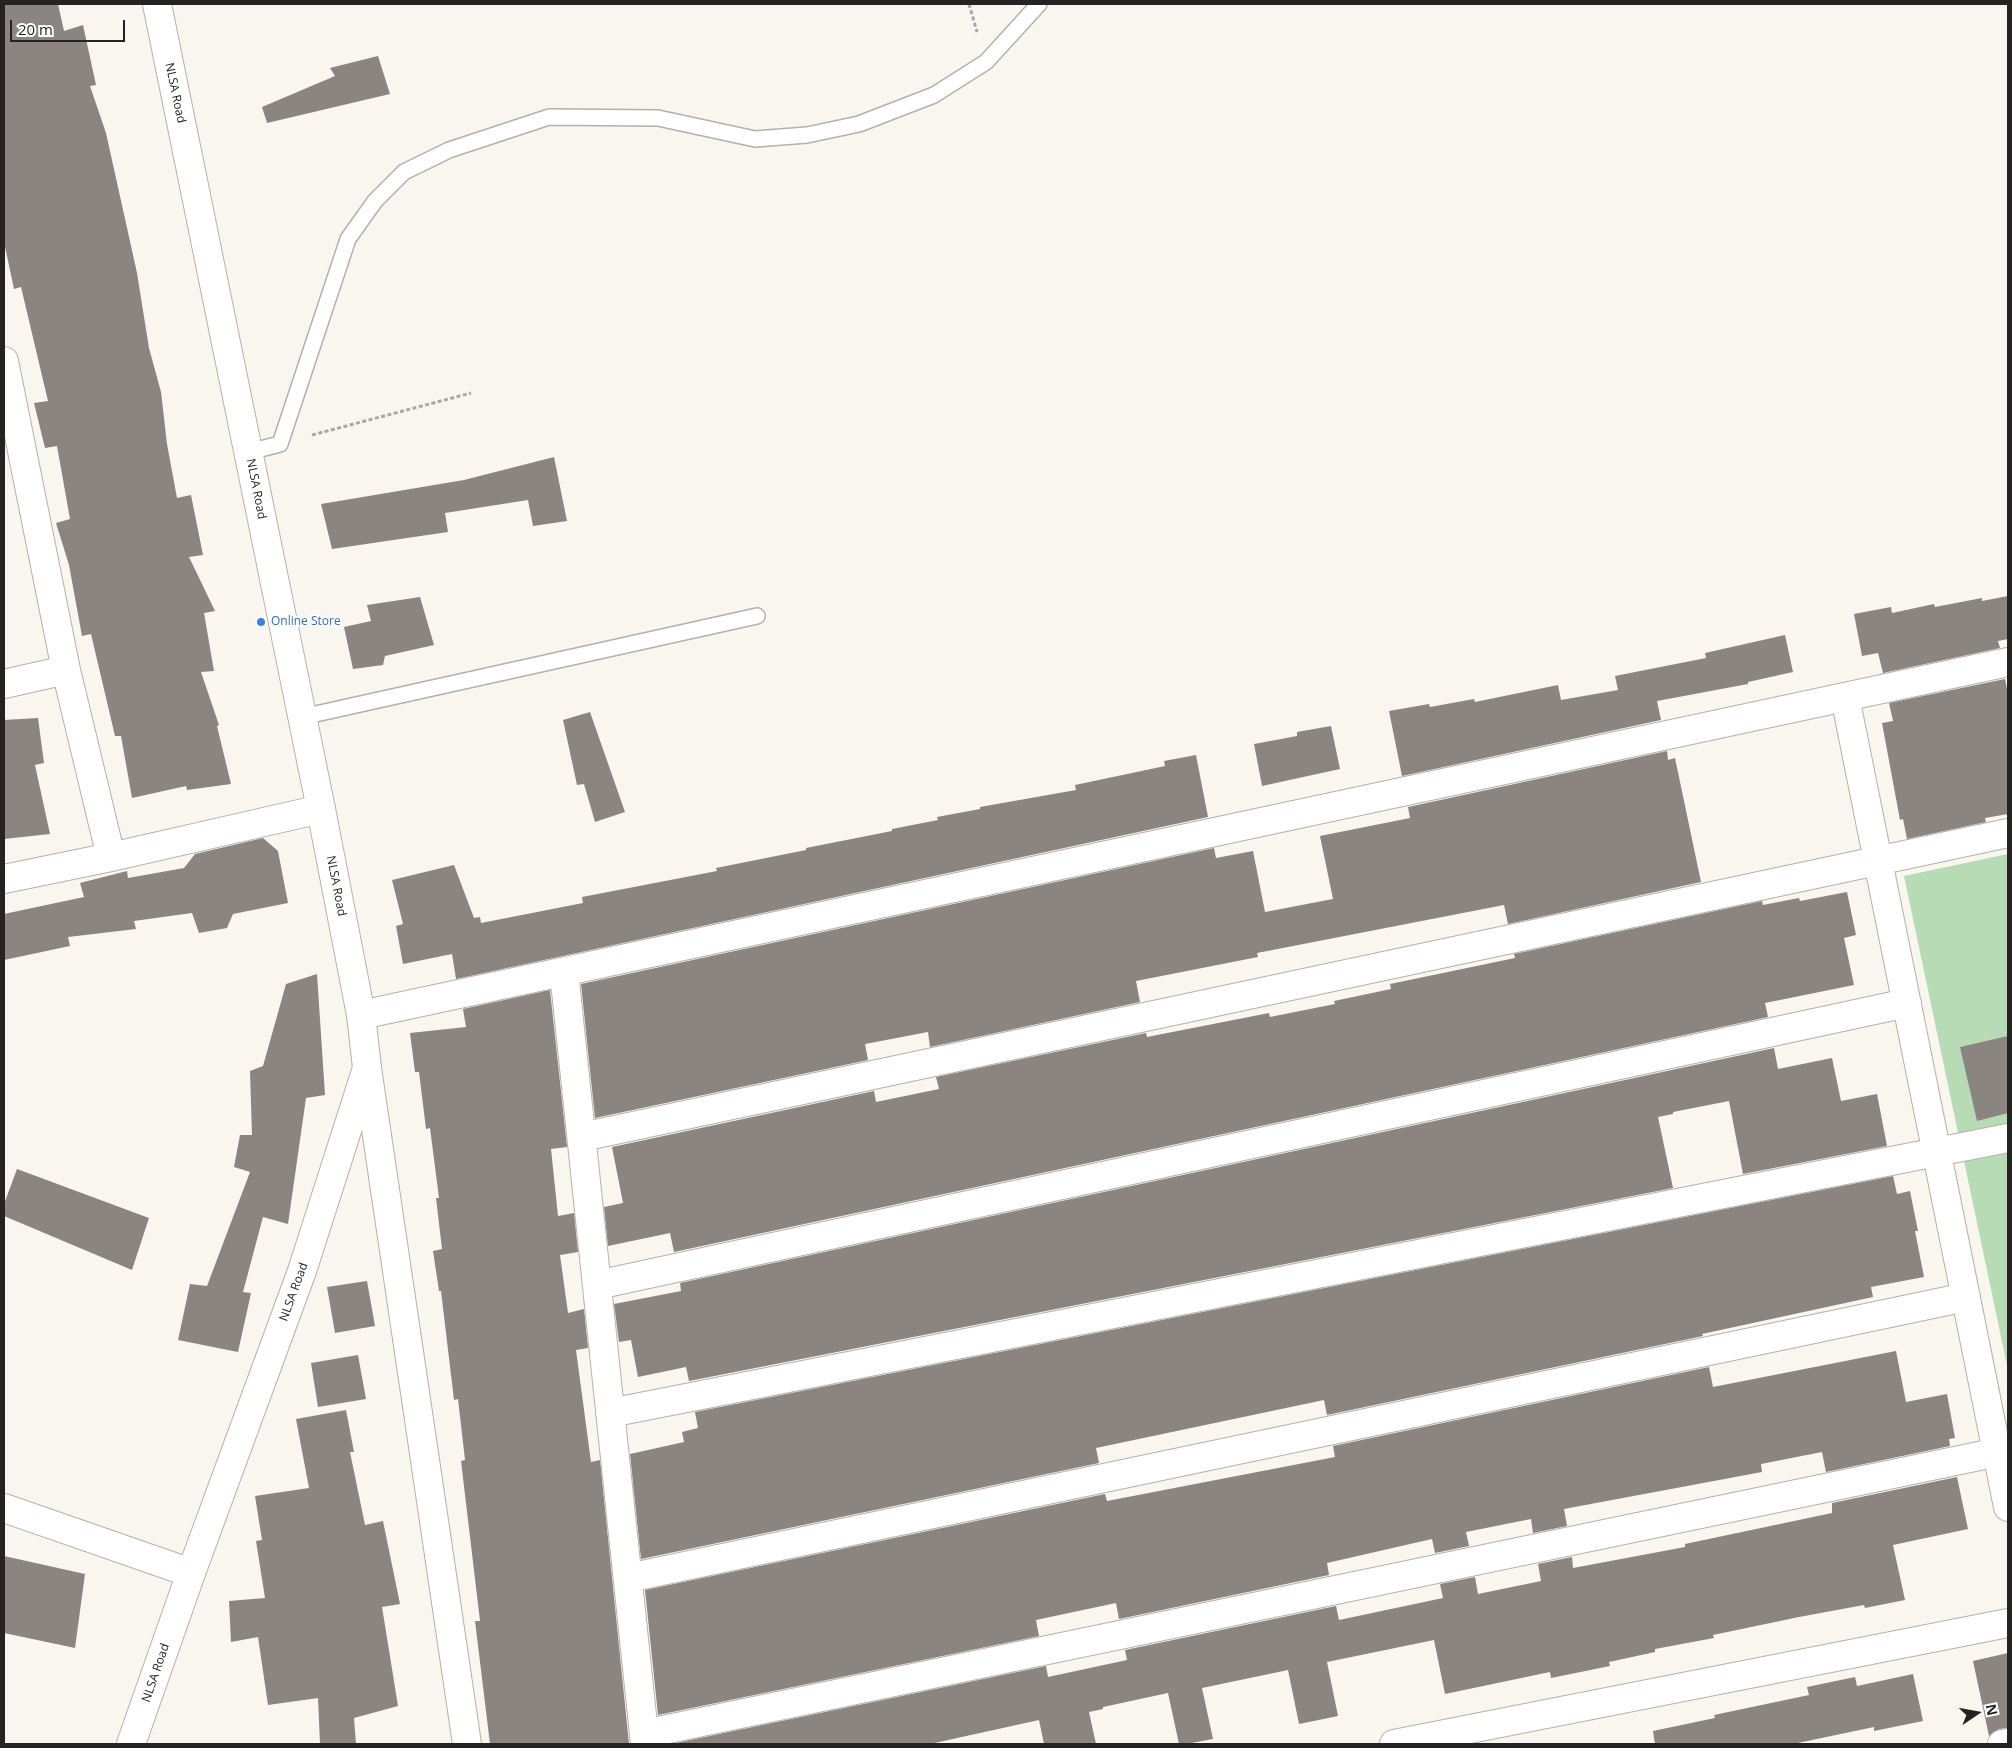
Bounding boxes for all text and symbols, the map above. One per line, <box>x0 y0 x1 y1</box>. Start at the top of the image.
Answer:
scale bar <box>12 10 128 42</box>
text: 20 m <box>18 19 53 39</box>
street label: NLSA Road <box>162 62 188 124</box>
street label: NLSA Road <box>243 458 269 520</box>
place label: Online Store <box>271 615 341 629</box>
marker: Online Store <box>255 616 267 628</box>
street label: NLSA Road <box>323 855 349 917</box>
street label: NLSA Road <box>277 1261 311 1323</box>
street label: NLSA Road <box>139 1642 173 1704</box>
north arrow <box>1952 1688 2002 1738</box>
text: N <box>1982 1702 2003 1717</box>

